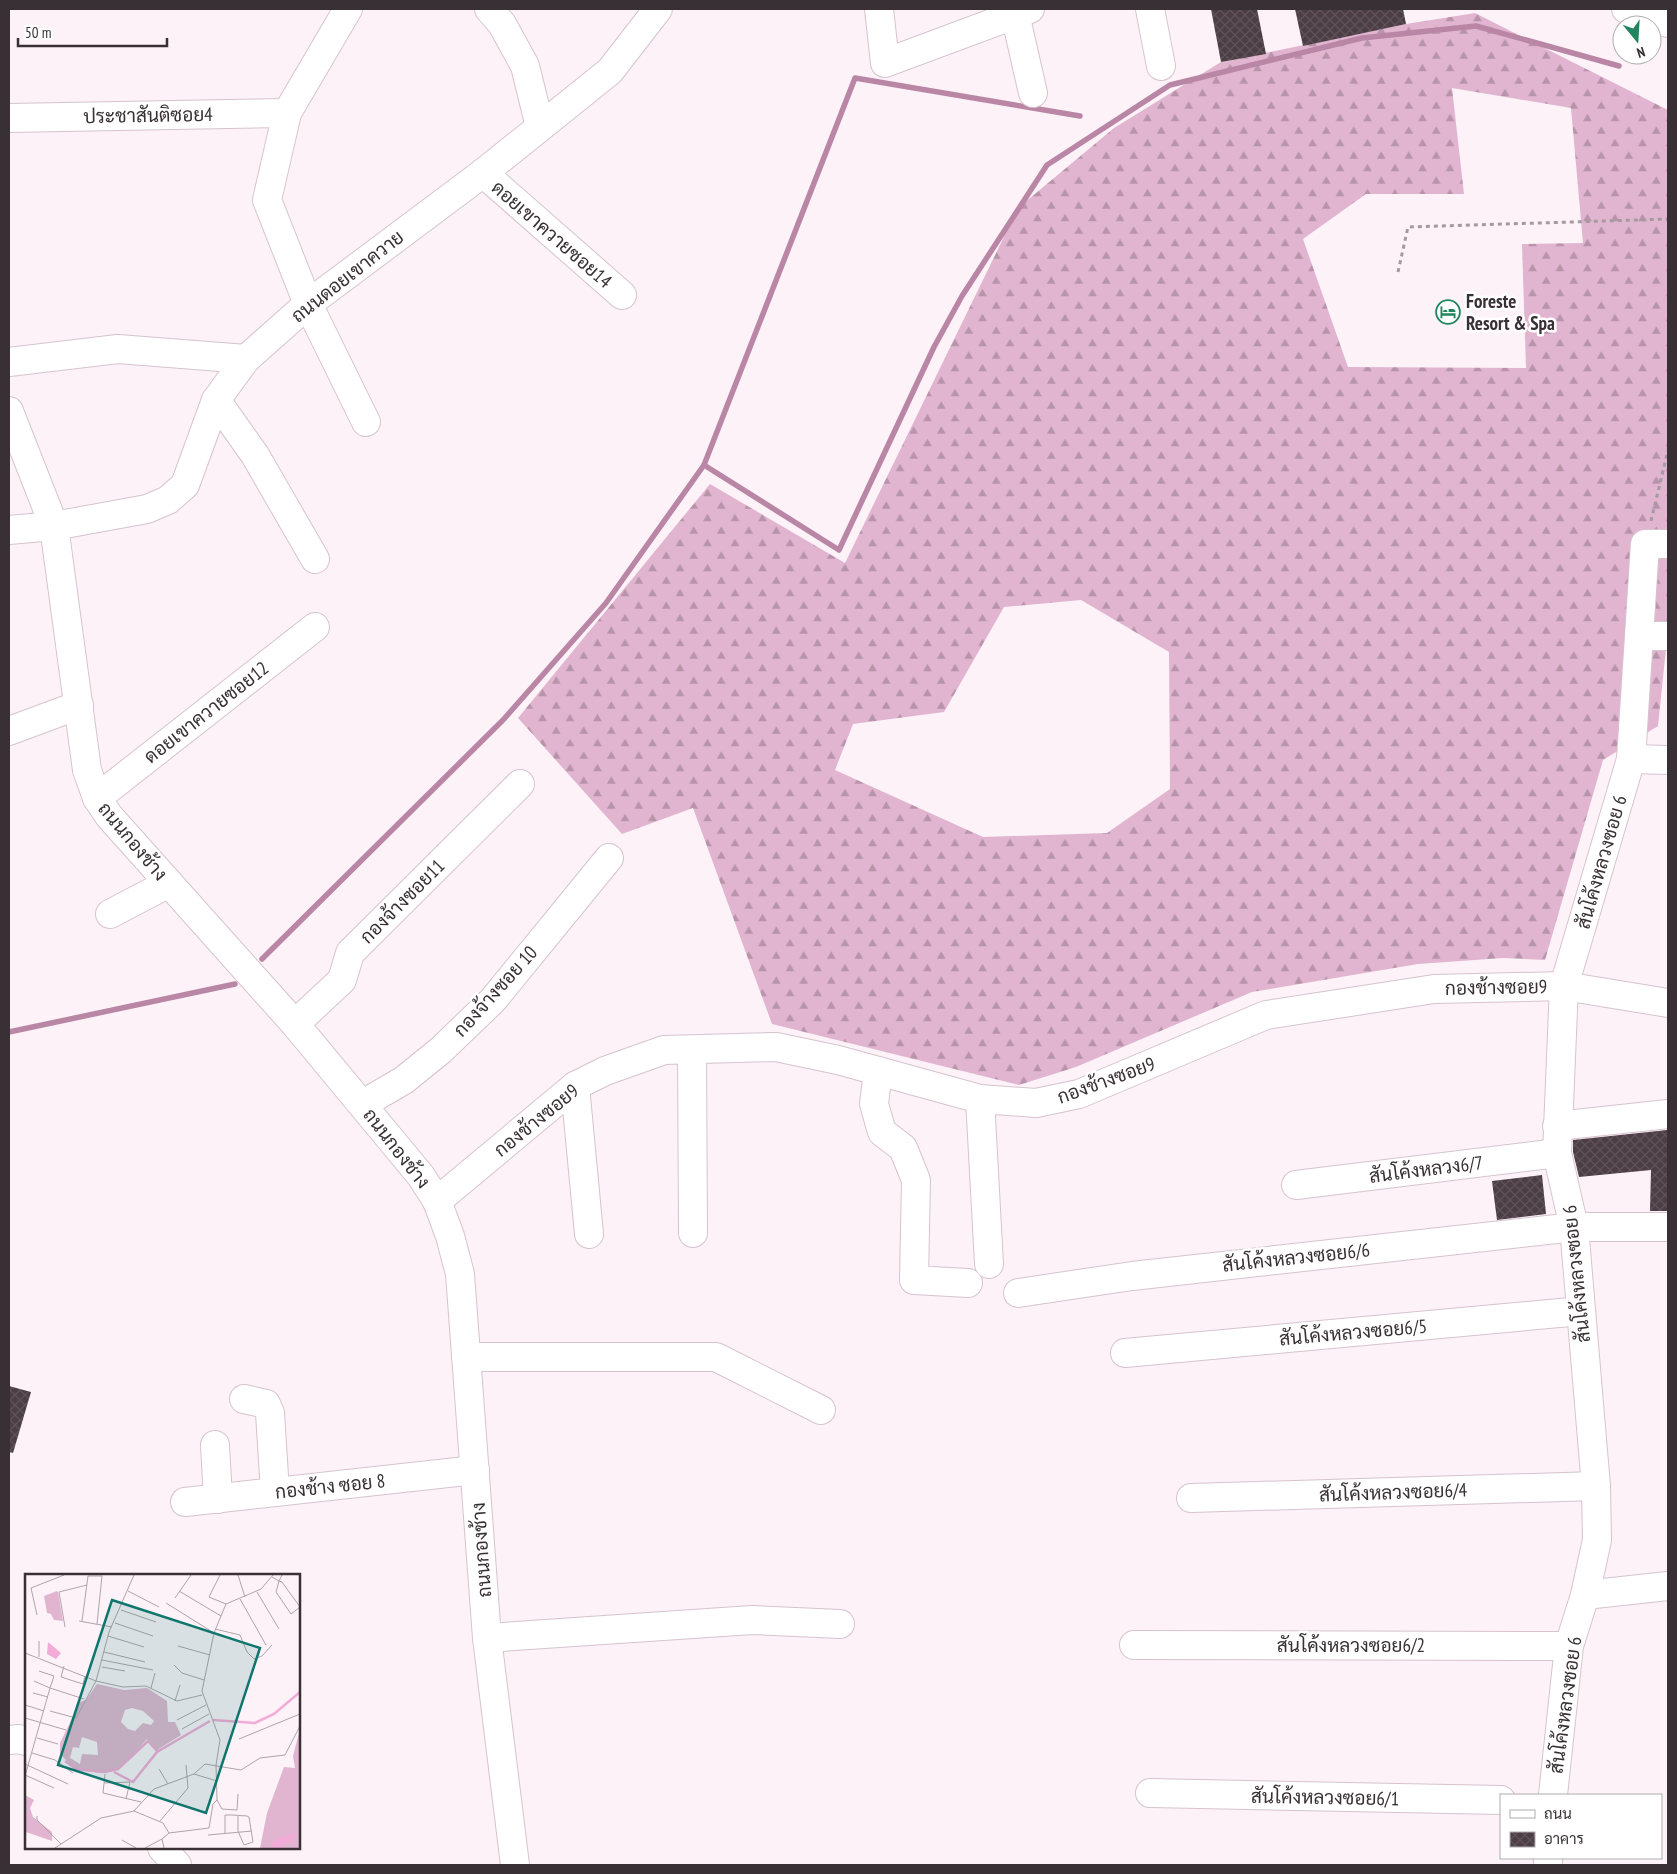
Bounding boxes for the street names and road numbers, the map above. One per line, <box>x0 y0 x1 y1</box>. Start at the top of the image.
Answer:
street label: ประชาสันติซอย4 <box>83 102 213 128</box>
street label: ดอยเขาควายซอย14 <box>487 175 617 293</box>
street label: ถนนดอยเขาควาย <box>286 225 408 327</box>
street label: ดอยเขาควายซอย12 <box>139 656 273 768</box>
street label: สันโค้งหลวงซอย 6 <box>1570 792 1632 932</box>
street label: ถนนกองช้าง <box>93 797 173 885</box>
street label: กองจ้างซอย11 <box>355 854 449 948</box>
street label: กองจ้างซอย 10 <box>448 941 542 1041</box>
street label: กองช้างซอย9 <box>1445 974 1547 1000</box>
street label: กองช้างซอย9 <box>1054 1051 1158 1109</box>
street label: กองช้างซอย9 <box>489 1078 583 1162</box>
street label: ถนนกองช้าง <box>358 1103 436 1193</box>
street label: สันโค้งหลวง6/7 <box>1368 1150 1484 1188</box>
street label: สันโค้งหลวงซอย 6 <box>1557 1204 1595 1344</box>
street label: สันโค้งหลวงซอย6/6 <box>1221 1237 1371 1277</box>
street label: สันโค้งหลวงซอย6/5 <box>1278 1314 1428 1350</box>
street label: กองช้าง ซอย 8 <box>274 1468 386 1504</box>
street label: สันโค้งหลวงซอย6/4 <box>1318 1477 1468 1507</box>
street label: ถนนกองช้าง <box>466 1502 496 1598</box>
street label: สันโค้งหลวงซอย6/2 <box>1277 1633 1425 1657</box>
street label: สันโค้งหลวงซอย 6 <box>1544 1635 1586 1775</box>
street label: สันโค้งหลวงซอย6/1 <box>1251 1784 1399 1810</box>

